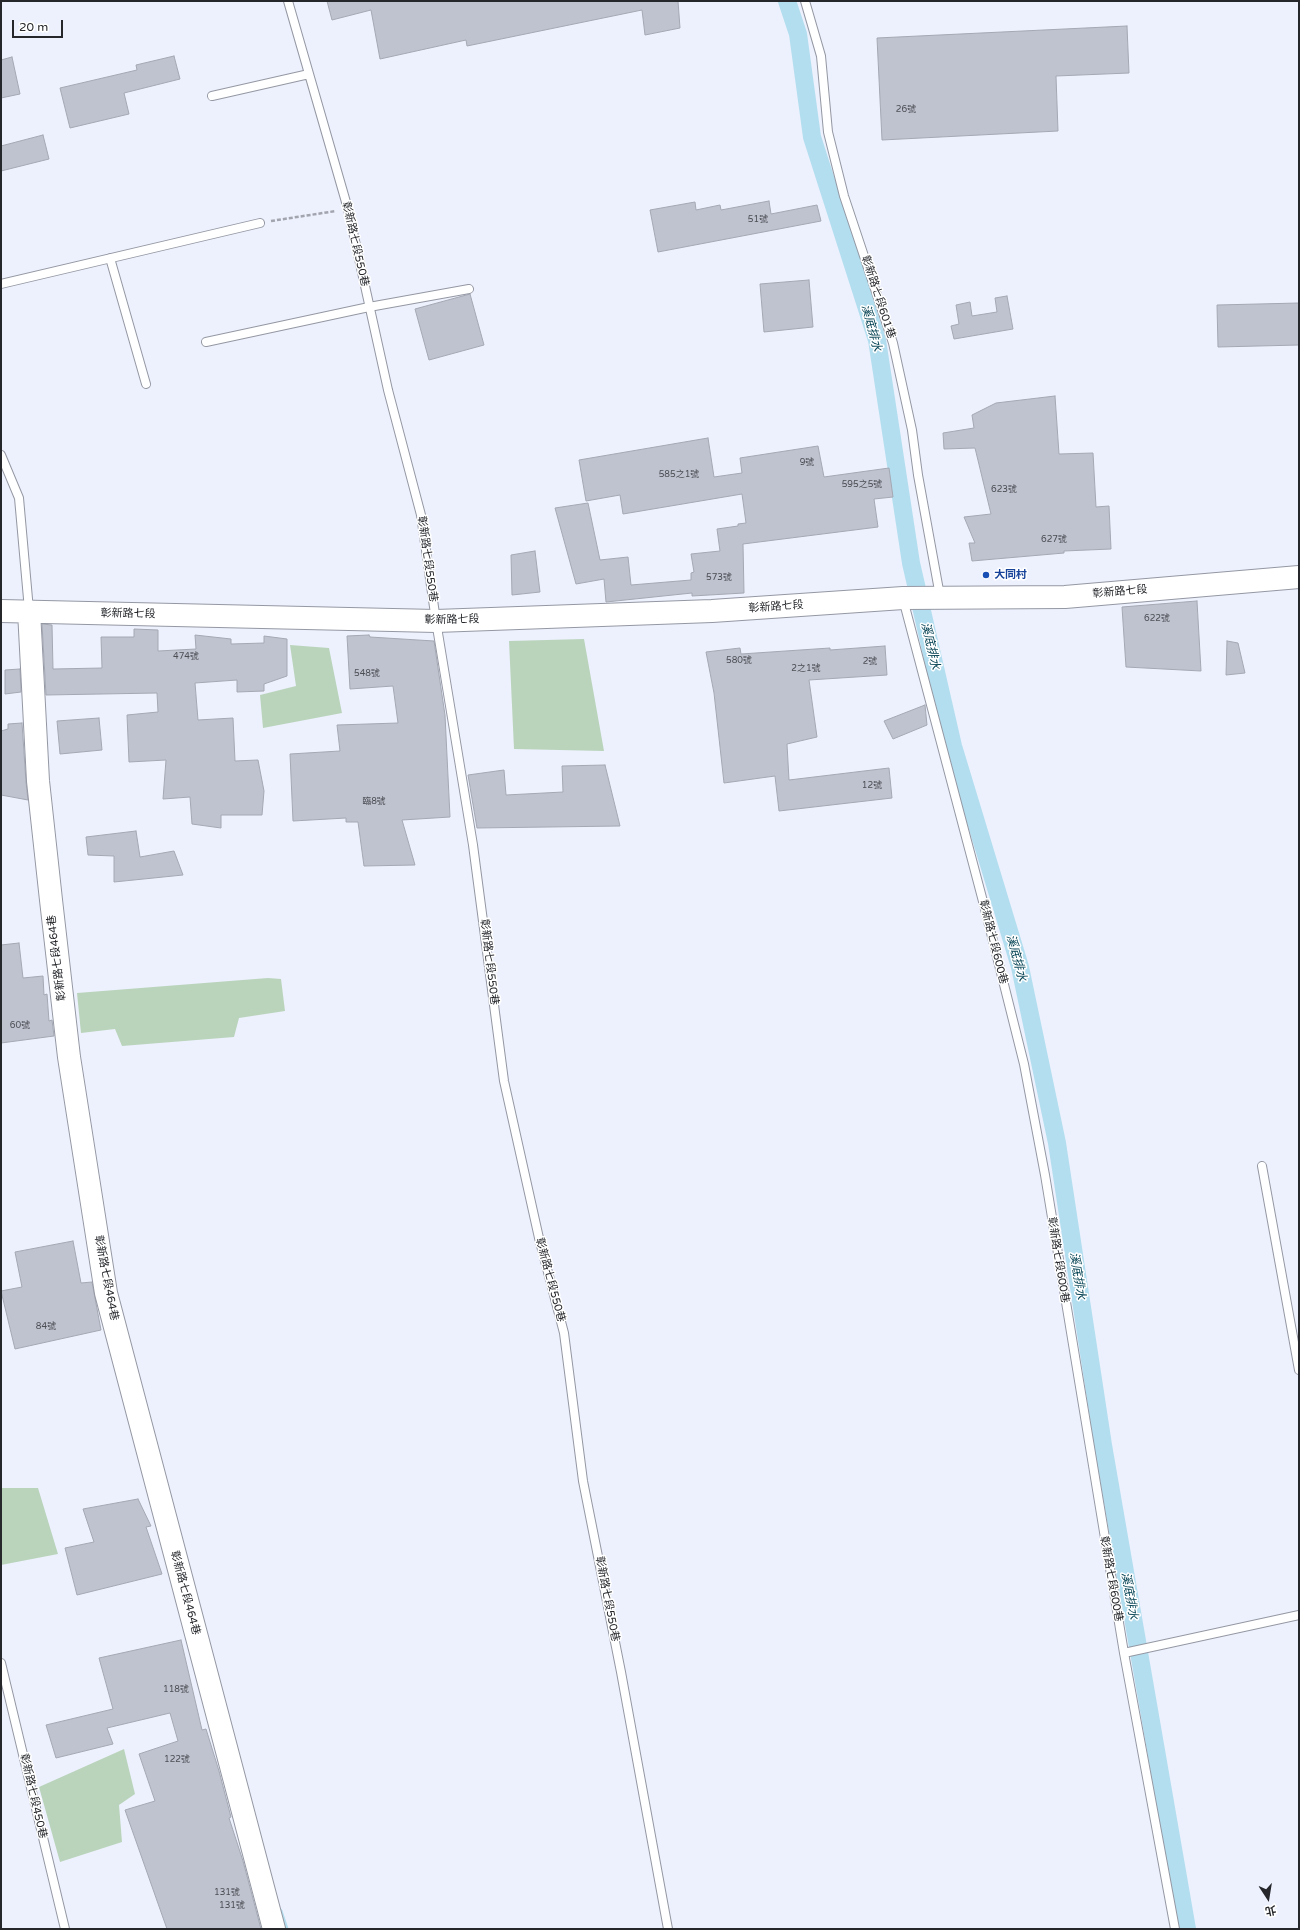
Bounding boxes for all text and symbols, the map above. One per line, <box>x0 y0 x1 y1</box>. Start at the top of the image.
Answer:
scale bar <box>14 12 65 38</box>
text: 20 m <box>19 20 48 34</box>
house number: 26號 <box>896 105 916 115</box>
street label: 彰新路七段550巷 <box>339 200 371 288</box>
house number: 51號 <box>748 215 768 225</box>
street label: 彰新路七段601巷 <box>858 254 898 340</box>
water label: 溪底排水 <box>858 303 884 353</box>
house number: 9號 <box>800 458 814 468</box>
house number: 585之1號 <box>659 470 699 480</box>
house number: 595之5號 <box>842 480 882 490</box>
house number: 623號 <box>991 485 1017 495</box>
street label: 彰新路七段550巷 <box>414 515 440 603</box>
house number: 627號 <box>1041 535 1067 545</box>
place label: 大同村 <box>994 568 1027 582</box>
marker: 大同村 <box>981 570 991 580</box>
house number: 573號 <box>706 573 732 583</box>
street label: 彰新路七段 <box>1092 583 1148 601</box>
street label: 彰新路七段 <box>748 598 804 616</box>
street label: 彰新路七段 <box>100 607 156 621</box>
street label: 彰新路七段 <box>424 613 480 627</box>
house number: 622號 <box>1144 614 1170 624</box>
water label: 溪底排水 <box>918 621 942 671</box>
house number: 474號 <box>173 652 199 662</box>
house number: 580號 <box>726 656 752 666</box>
house number: 2號 <box>863 657 877 667</box>
house number: 2之1號 <box>791 664 821 674</box>
house number: 548號 <box>354 669 380 679</box>
house number: 12號 <box>862 781 882 791</box>
house number: 臨8號 <box>362 797 386 807</box>
street label: 彰新路七段600巷 <box>976 898 1010 986</box>
street label: 彰新路七段464巷 <box>45 914 69 1002</box>
street label: 彰新路七段550巷 <box>477 918 501 1006</box>
water label: 溪底排水 <box>1003 933 1029 983</box>
house number: 60號 <box>10 1021 30 1031</box>
street label: 彰新路七段600巷 <box>1045 1216 1071 1304</box>
street label: 彰新路七段464巷 <box>91 1234 121 1322</box>
street label: 彰新路七段550巷 <box>532 1236 568 1324</box>
water label: 溪底排水 <box>1066 1251 1088 1301</box>
house number: 84號 <box>36 1322 56 1332</box>
street label: 彰新路七段600巷 <box>1097 1535 1125 1623</box>
street label: 彰新路七段464巷 <box>167 1549 203 1637</box>
street label: 彰新路七段550巷 <box>592 1555 622 1643</box>
water label: 溪底排水 <box>1118 1571 1140 1621</box>
house number: 118號 <box>163 1685 189 1695</box>
street label: 彰新路七段450巷 <box>17 1752 49 1840</box>
house number: 122號 <box>164 1755 190 1765</box>
north arrow <box>1248 1878 1288 1918</box>
house number: 131號 <box>214 1888 240 1898</box>
house number: 131號 <box>219 1901 245 1911</box>
text: 北 <box>1264 1903 1277 1918</box>

